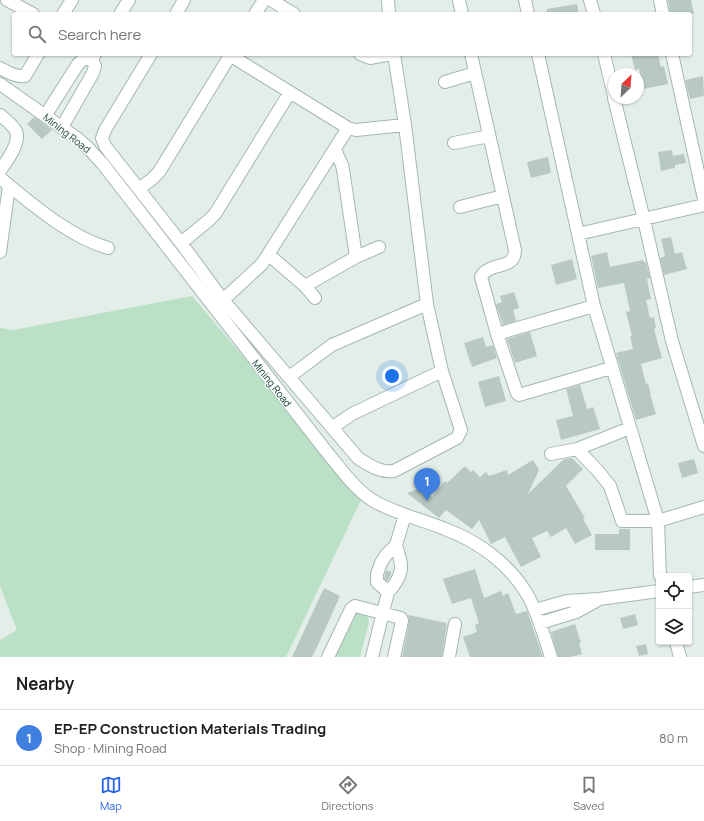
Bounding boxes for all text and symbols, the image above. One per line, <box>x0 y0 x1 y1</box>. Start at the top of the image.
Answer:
search box <box>12 12 692 56</box>
icon: search <box>26 23 48 45</box>
text: Search here <box>58 24 141 45</box>
north arrow <box>608 68 644 104</box>
street label: Mining Road <box>40 110 94 156</box>
street label: Mining Road <box>249 356 295 410</box>
your location <box>382 366 402 386</box>
pin: 1 <box>414 468 440 501</box>
map controls <box>656 573 692 645</box>
button: locate <box>656 573 692 609</box>
button: layers <box>656 609 692 645</box>
text: Nearby <box>16 672 74 695</box>
text: EP-EP Construction Materials Trading <box>54 718 326 739</box>
text: 1 <box>26 729 32 747</box>
text: 80 m <box>659 729 688 747</box>
text: Shop · Mining Road <box>54 739 167 757</box>
tab: Map <box>100 774 122 813</box>
tab: Directions <box>321 774 374 813</box>
tab: Saved <box>573 774 604 813</box>

